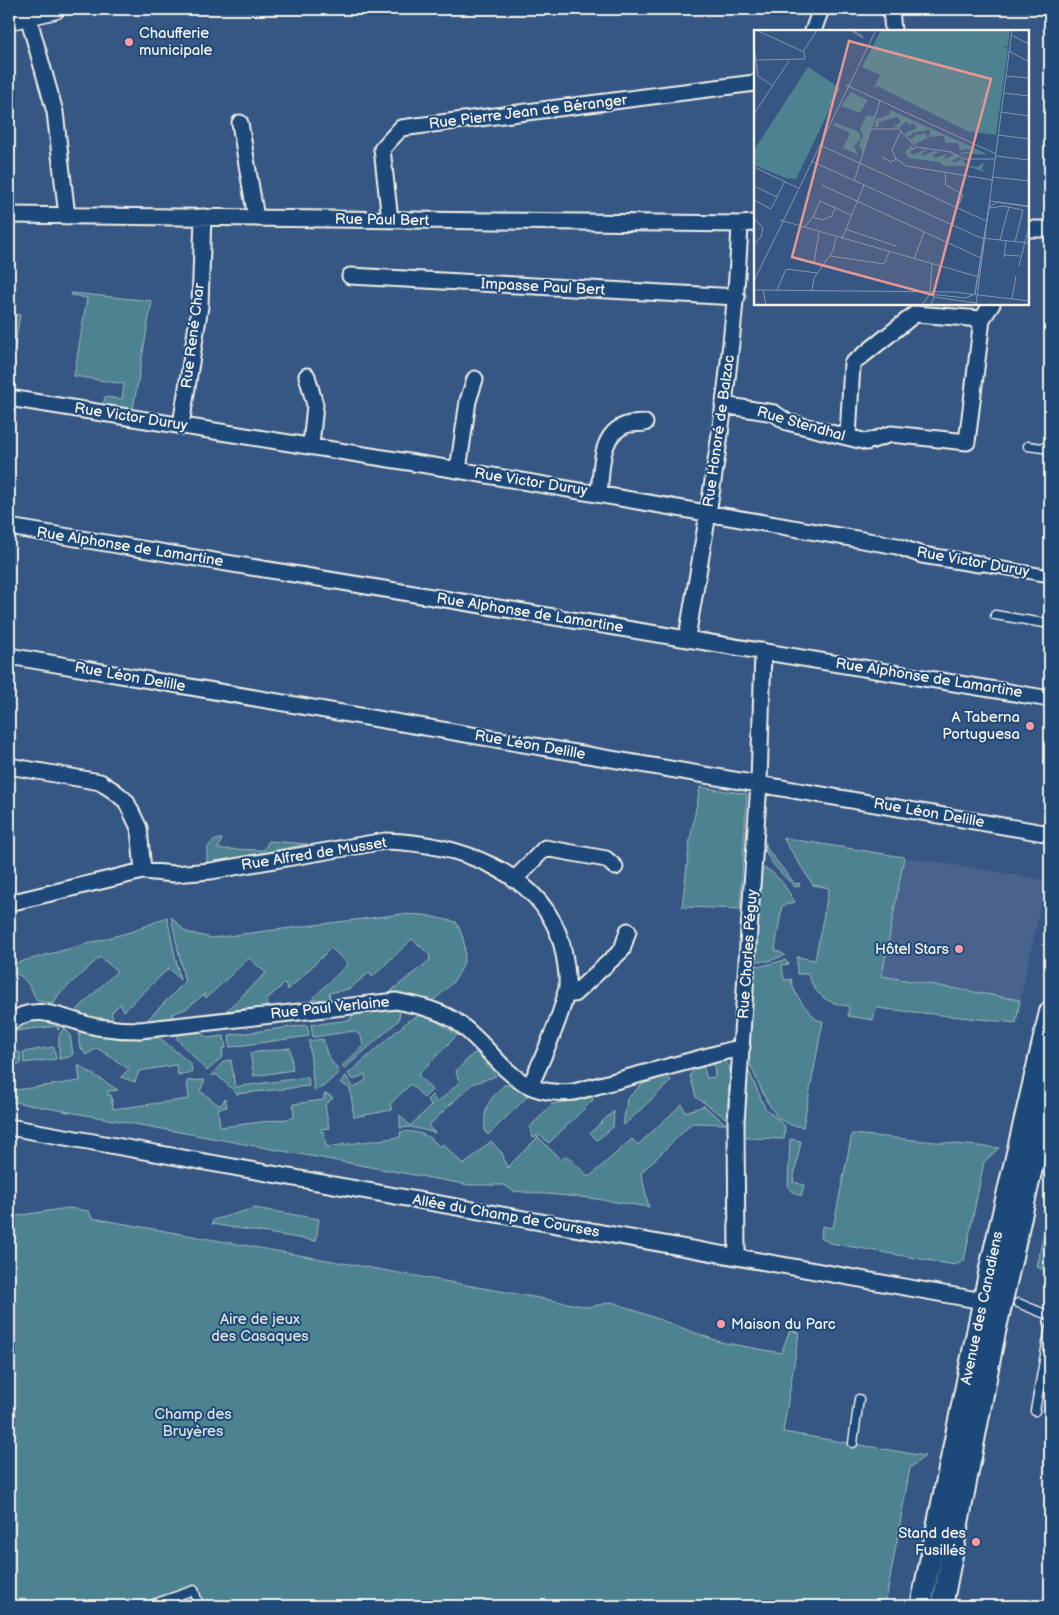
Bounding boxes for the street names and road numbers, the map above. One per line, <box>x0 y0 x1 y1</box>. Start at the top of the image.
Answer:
street label: Rue Pierre Jean de Béranger <box>428 90 629 134</box>
street label: Rue Paul Bert <box>335 210 430 230</box>
street label: Impasse Paul Bert <box>480 274 606 300</box>
street label: Rue René Char <box>177 282 209 390</box>
street label: Rue Honoré de Balzac <box>699 354 739 508</box>
street label: Rue Victor Duruy <box>73 399 189 435</box>
street label: Rue Stendhal <box>755 402 847 446</box>
street label: Rue Victor Duruy <box>473 464 589 500</box>
street label: Rue Alphonse de Lamartine <box>35 523 225 571</box>
street label: Rue Victor Duruy <box>915 543 1031 581</box>
street label: Rue Alphonse de Lamartine <box>435 589 625 637</box>
street label: Rue Alphonse de Lamartine <box>834 654 1024 702</box>
street label: Rue Léon Delille <box>73 658 187 696</box>
street label: Rue Léon Delille <box>473 726 587 764</box>
street label: Rue Léon Delille <box>872 794 986 832</box>
street label: Rue Alfred de Musset <box>240 833 388 875</box>
street label: Rue Charles Péguy <box>734 888 762 1020</box>
street label: Rue Paul Verlaine <box>270 992 391 1024</box>
street label: Allée du Champ de Courses <box>411 1190 601 1242</box>
street label: Avenue des Canadiens <box>956 1229 1008 1386</box>

